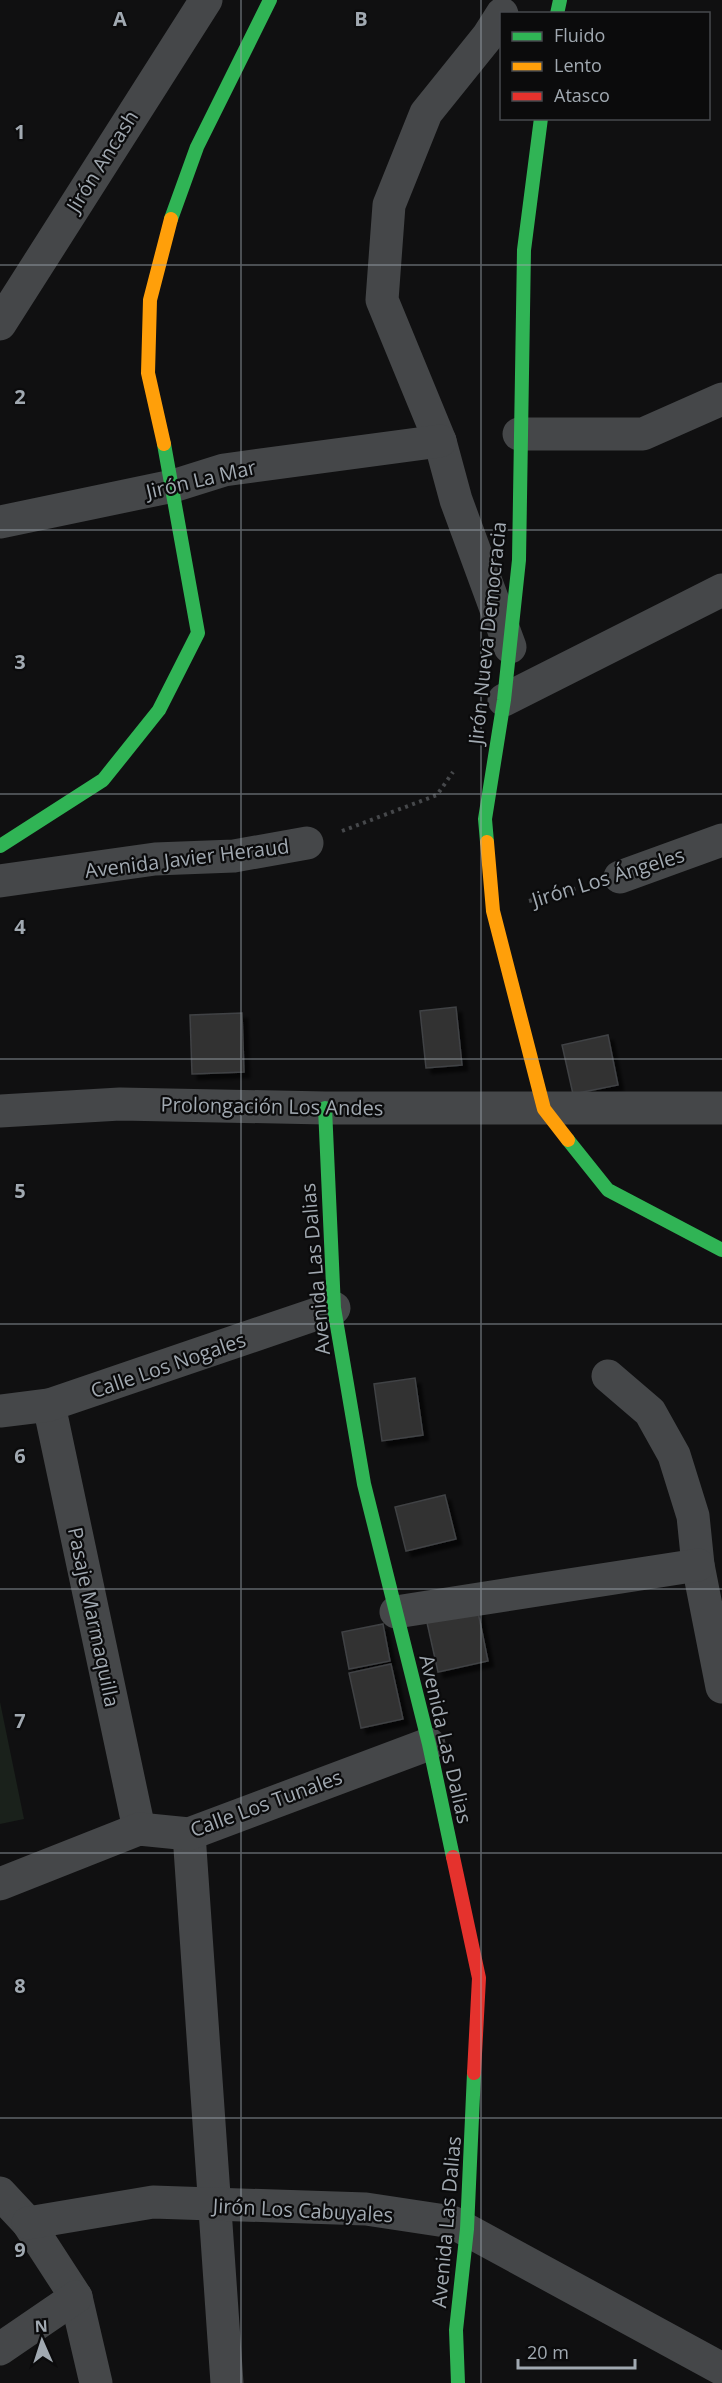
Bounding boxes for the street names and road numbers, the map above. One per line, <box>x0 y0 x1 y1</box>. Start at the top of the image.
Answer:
street label: Jirón Ancash <box>59 105 144 219</box>
street label: Jirón La Mar <box>141 453 259 505</box>
street label: Jirón Nueva Democracia <box>462 520 512 748</box>
street label: Avenida Javier Heraud <box>83 832 291 884</box>
street label: Jirón Los Ángeles <box>527 841 688 914</box>
street label: Prolongación Los Andes <box>160 1091 384 1121</box>
street label: Avenida Las Dalias <box>294 1182 336 1356</box>
street label: Calle Los Nogales <box>87 1326 249 1404</box>
street label: Pasaje Marmaquilla <box>62 1525 126 1709</box>
street label: Avenida Las Dalias <box>413 1652 479 1826</box>
street label: Calle Los Tunales <box>186 1763 346 1843</box>
street label: Avenida Las Dalias <box>425 2135 467 2309</box>
street label: Jirón Los Cabuyales <box>210 2192 394 2228</box>

